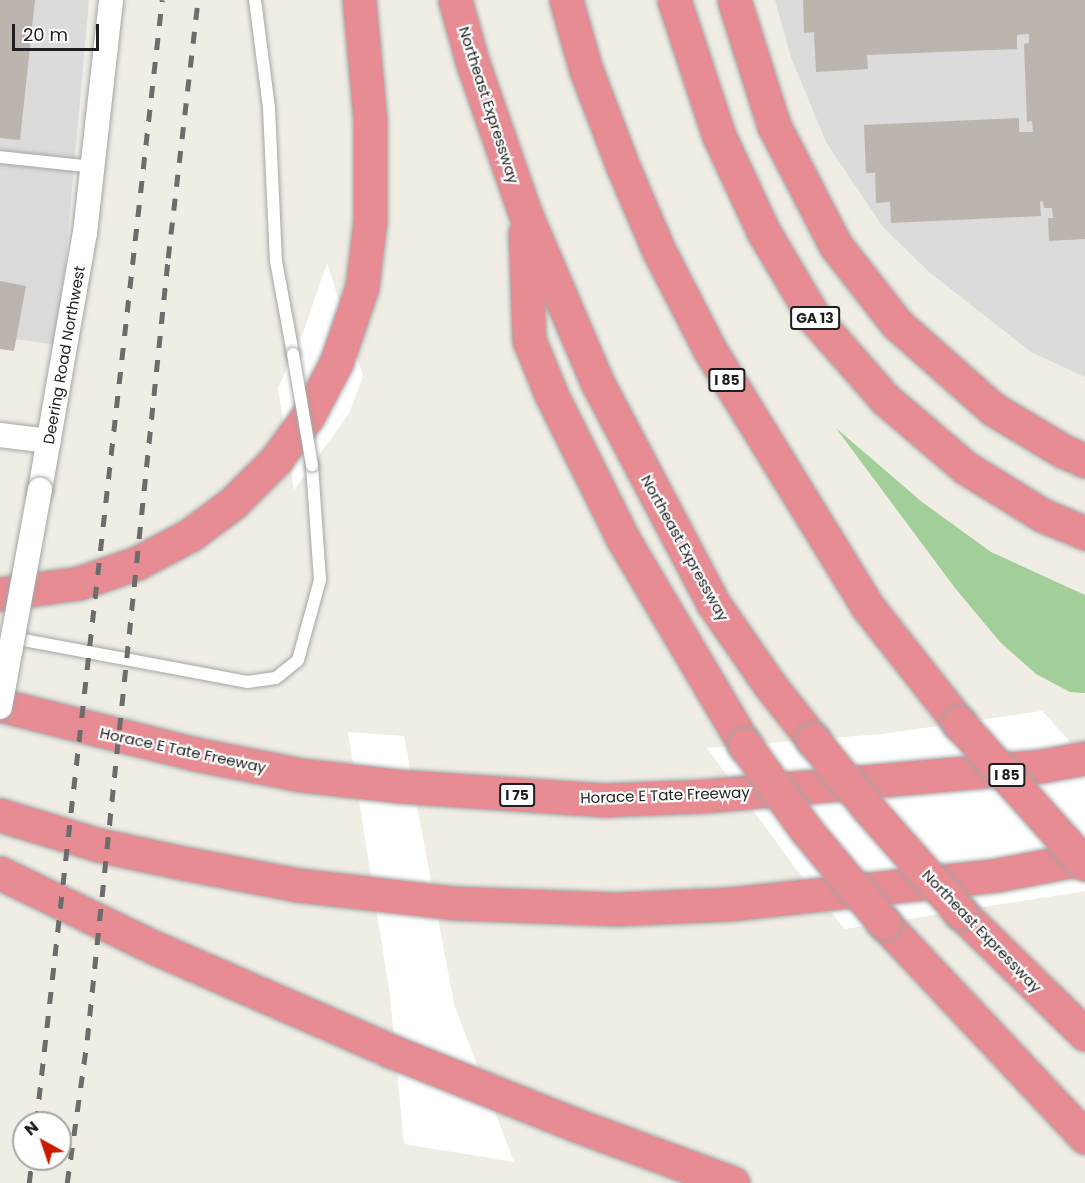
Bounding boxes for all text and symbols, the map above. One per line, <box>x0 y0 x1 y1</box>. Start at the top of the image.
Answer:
scale bar <box>15 12 102 50</box>
text: 20 m <box>23 22 68 47</box>
street label: Northeast Expressway <box>455 24 523 186</box>
street label: Deering Road Northwest <box>39 264 89 446</box>
road number: GA 13 <box>790 307 840 329</box>
road number: I 85 <box>708 369 746 391</box>
street label: Northeast Expressway <box>637 472 733 624</box>
street label: Horace E Tate Freeway <box>98 724 268 776</box>
road number: I 85 <box>988 764 1026 786</box>
street label: Horace E Tate Freeway <box>580 783 750 807</box>
road number: I 75 <box>499 784 535 806</box>
street label: Northeast Expressway <box>919 866 1045 996</box>
north arrow <box>12 1111 72 1171</box>
text: N <box>19 1116 43 1141</box>

